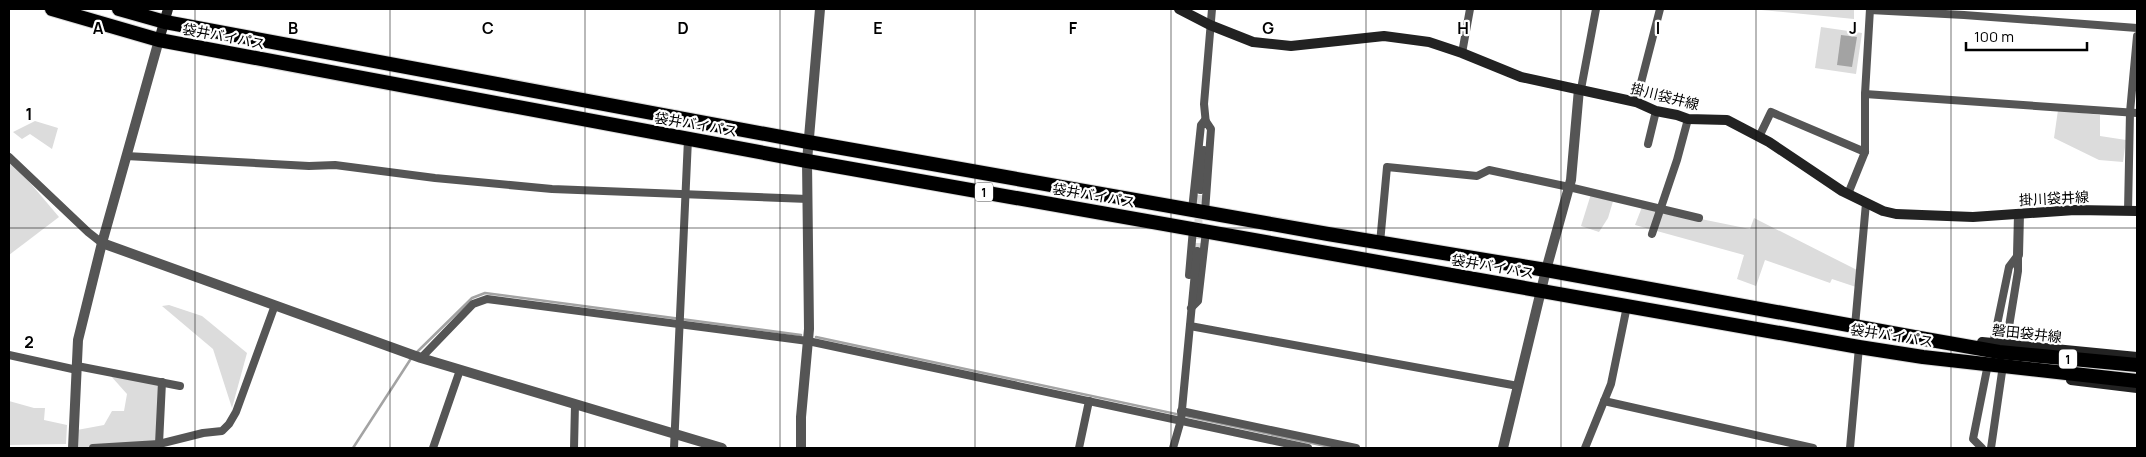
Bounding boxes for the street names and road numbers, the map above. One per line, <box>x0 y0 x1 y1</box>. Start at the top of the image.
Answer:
street label: 袋井バイパス <box>181 19 267 53</box>
street label: 掛川袋井線 <box>1629 78 1701 114</box>
street label: 袋井バイパス <box>653 107 739 141</box>
street label: 袋井バイパス <box>1051 178 1137 212</box>
road number: 1 <box>975 182 993 202</box>
street label: 掛川袋井線 <box>2019 187 2089 209</box>
street label: 袋井バイパス <box>1450 249 1536 283</box>
street label: 袋井バイパス <box>1849 319 1935 351</box>
street label: 磐田袋井線 <box>1991 320 2063 346</box>
road number: 1 <box>2059 349 2077 368</box>

